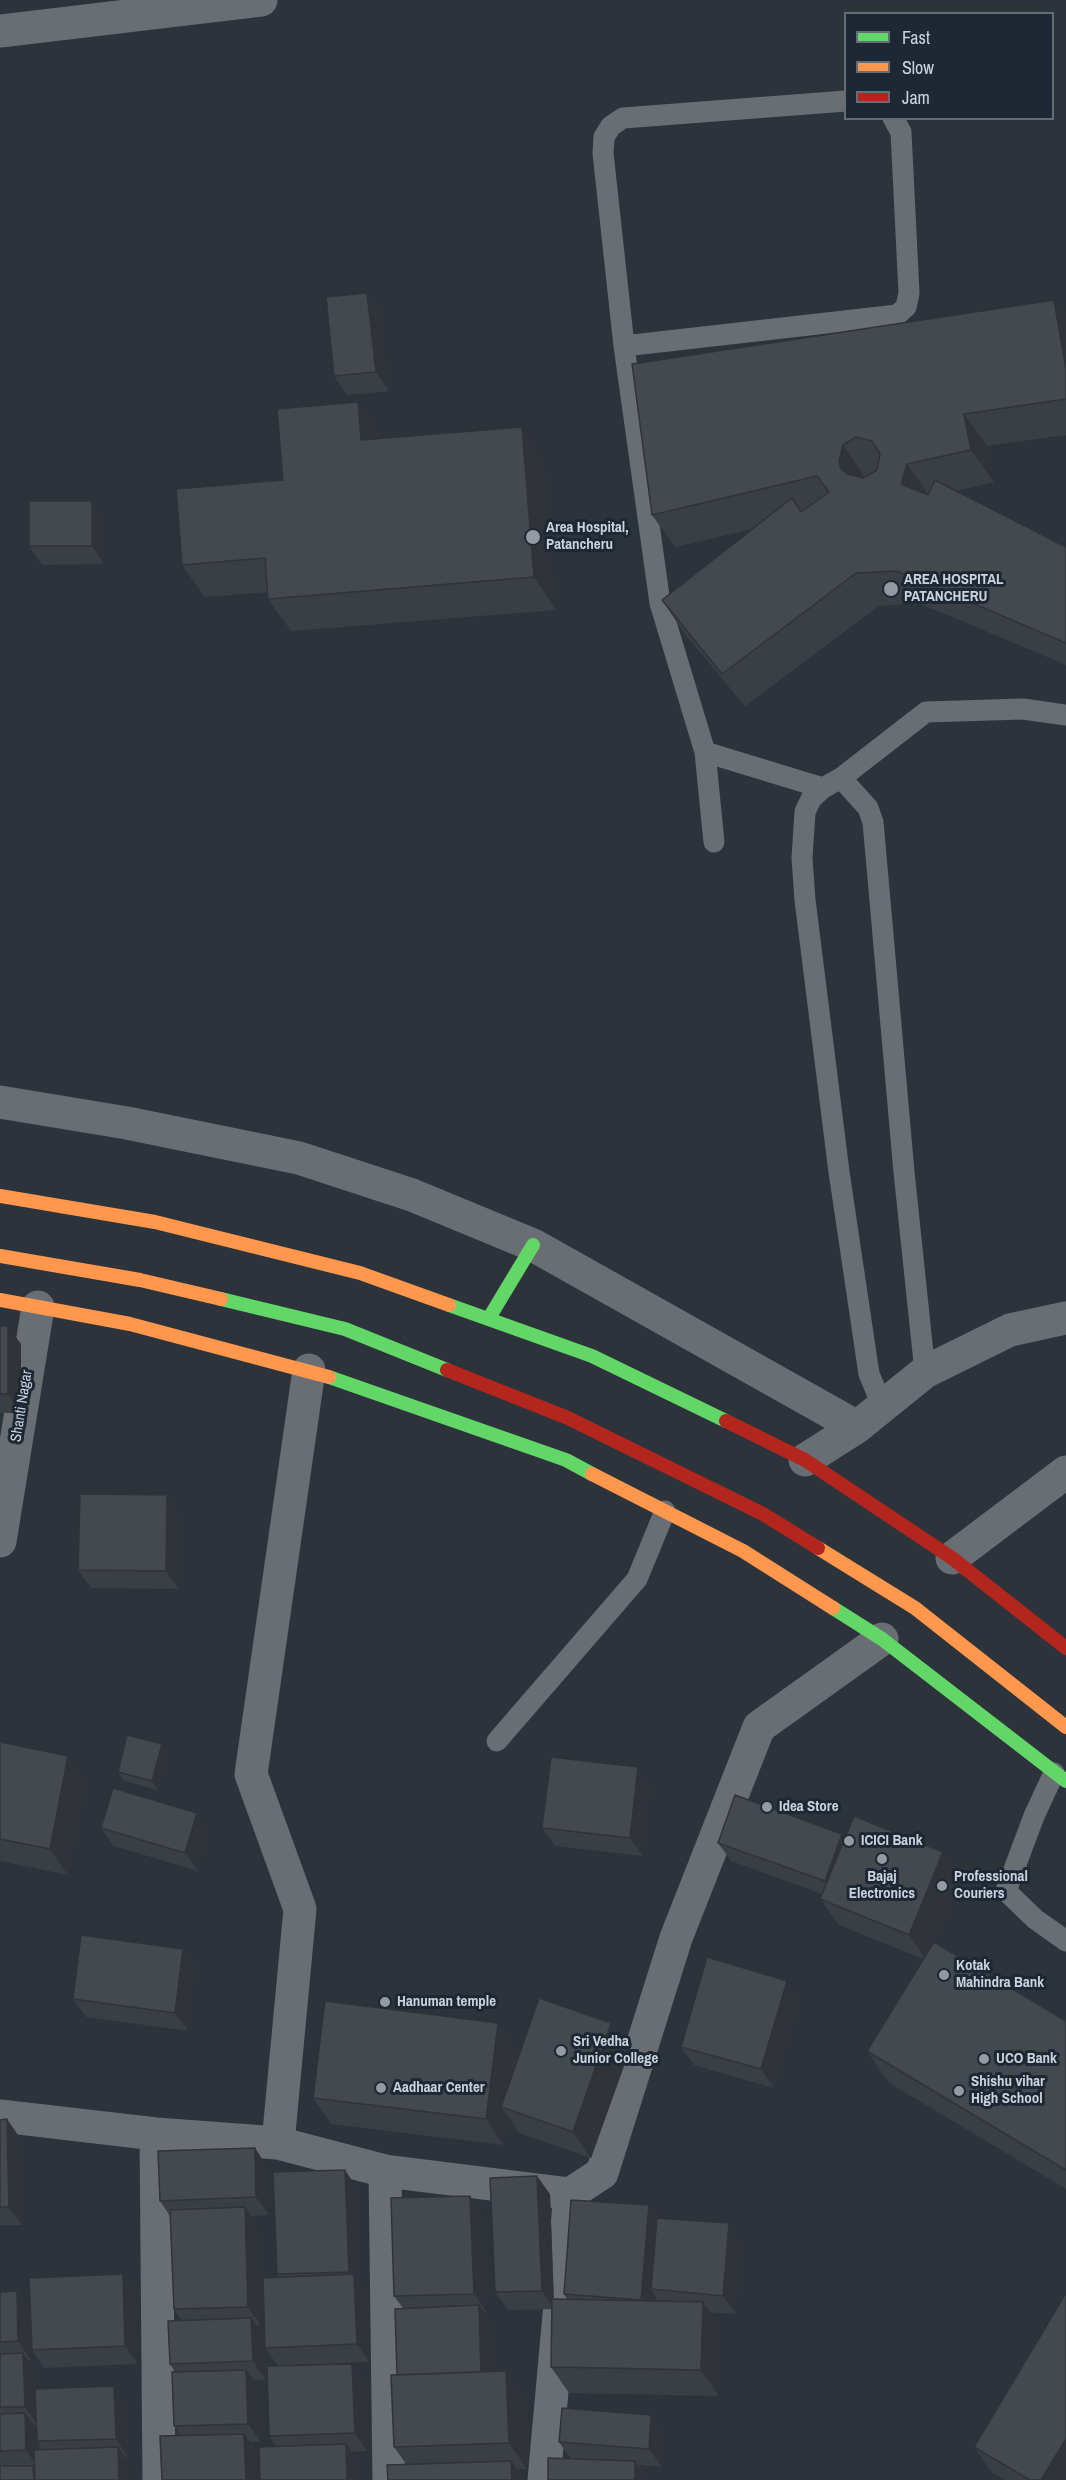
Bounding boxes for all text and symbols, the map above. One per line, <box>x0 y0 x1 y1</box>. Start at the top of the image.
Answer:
legend <box>844 12 1054 120</box>
text: Fast <box>902 25 930 50</box>
text: Slow <box>902 55 934 80</box>
text: Jam <box>902 85 930 110</box>
place label: Area Hospital, Patancheru <box>546 519 629 554</box>
marker: Area Hospital, Patancheru <box>524 528 542 546</box>
place label: AREA HOSPITAL PATANCHERU <box>904 571 1004 606</box>
marker: AREA HOSPITAL PATANCHERU <box>882 580 900 598</box>
street label: Shanti Nagar <box>7 1369 37 1443</box>
place label: Idea Store <box>779 1798 838 1816</box>
marker: Idea Store <box>760 1800 774 1814</box>
place label: ICICI Bank <box>861 1832 923 1850</box>
marker: ICICI Bank <box>842 1834 856 1848</box>
marker: Bajaj Electronics <box>875 1852 889 1866</box>
place label: Bajaj Electronics <box>849 1868 915 1903</box>
place label: Professional Couriers <box>954 1868 1028 1903</box>
marker: Professional Couriers <box>935 1879 949 1893</box>
place label: Kotak Mahindra Bank <box>956 1957 1044 1992</box>
marker: Kotak Mahindra Bank <box>937 1968 951 1982</box>
place label: Hanuman temple <box>397 1993 496 2011</box>
marker: Hanuman temple <box>378 1995 392 2009</box>
place label: Sri Vedha Junior College <box>573 2033 658 2068</box>
marker: Sri Vedha Junior College <box>554 2044 568 2058</box>
place label: UCO Bank <box>996 2050 1057 2068</box>
marker: UCO Bank <box>977 2052 991 2066</box>
place label: Shishu vihar High School <box>971 2073 1045 2108</box>
place label: Aadhaar Center <box>393 2079 485 2097</box>
marker: Aadhaar Center <box>374 2081 388 2095</box>
marker: Shishu vihar High School <box>952 2084 966 2098</box>

